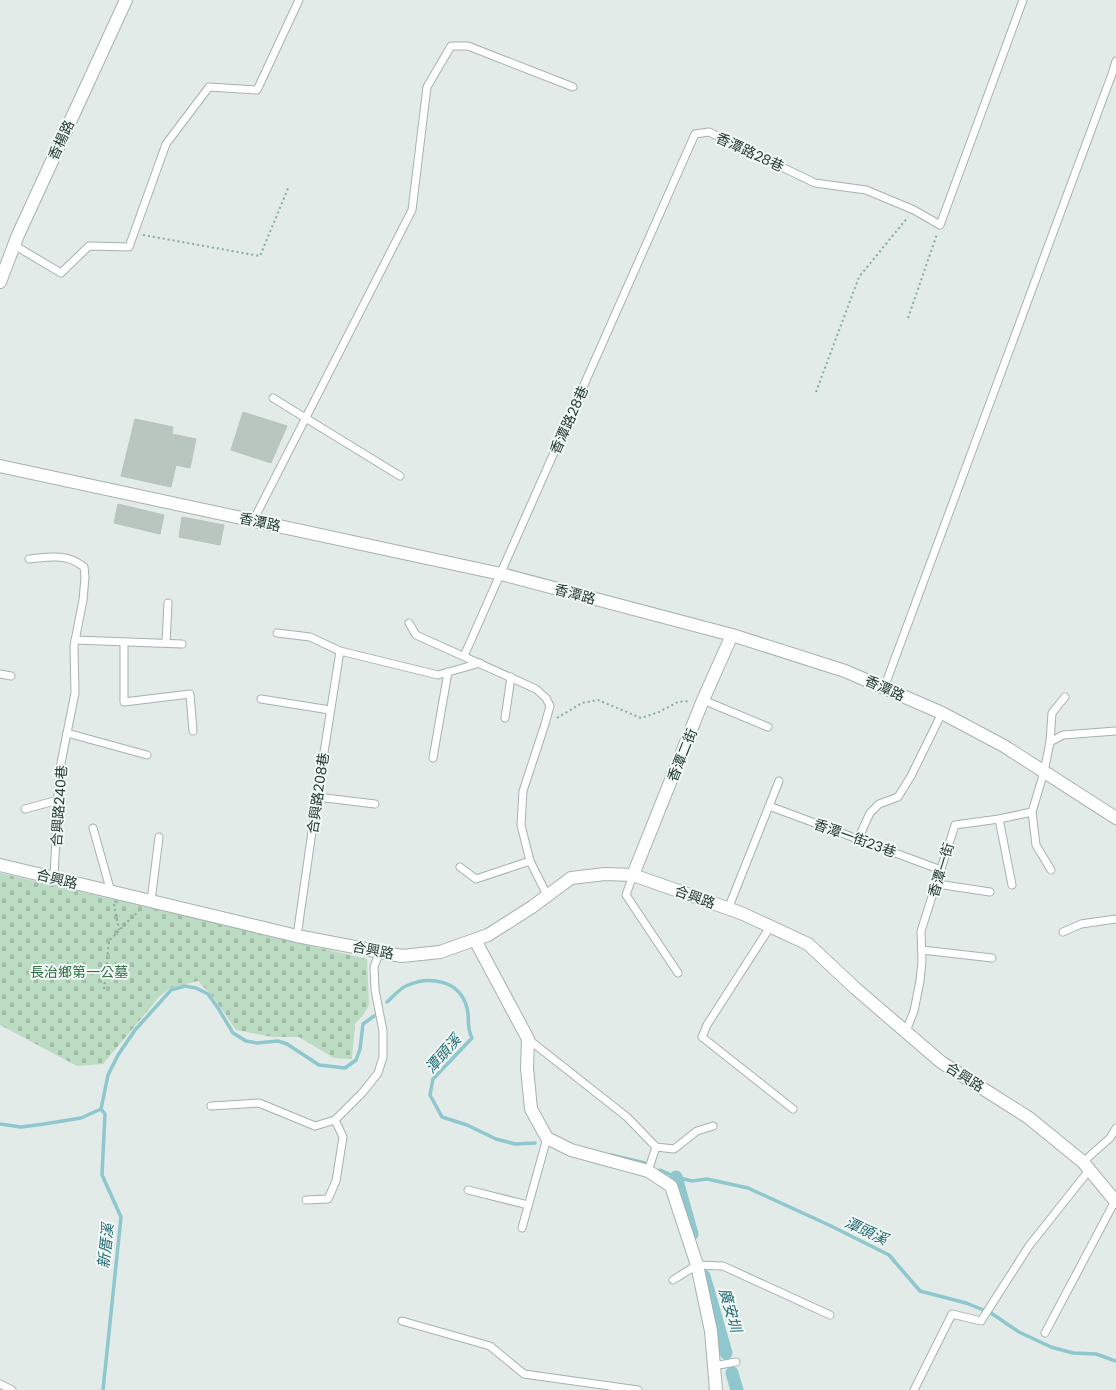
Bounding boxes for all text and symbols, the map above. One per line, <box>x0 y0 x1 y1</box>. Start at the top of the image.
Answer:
street label: 香楊路 <box>43 117 79 163</box>
street label: 香潭路28巷 <box>713 128 787 176</box>
street label: 香潭路28巷 <box>545 383 593 457</box>
street label: 香潭路 <box>237 508 283 536</box>
street label: 香潭路 <box>552 579 598 609</box>
street label: 香潭路 <box>862 670 908 706</box>
street label: 香潭二街 <box>662 725 702 785</box>
street label: 合興路208巷 <box>302 751 334 835</box>
street label: 合興路240巷 <box>46 765 72 847</box>
street label: 香潭一街23巷 <box>811 814 899 862</box>
street label: 香潭一街 <box>923 840 959 900</box>
street label: 合興路 <box>34 864 80 894</box>
street label: 合興路 <box>672 880 718 914</box>
street label: 合興路 <box>350 936 396 964</box>
park label: 長治鄉第一公墓 <box>30 962 128 982</box>
water label: 潭頭溪 <box>420 1028 467 1078</box>
street label: 合興路 <box>942 1057 988 1097</box>
water label: 潭頭溪 <box>841 1212 893 1250</box>
water label: 新厝溪 <box>93 1220 119 1269</box>
water label: 廣安圳 <box>714 1285 747 1336</box>

